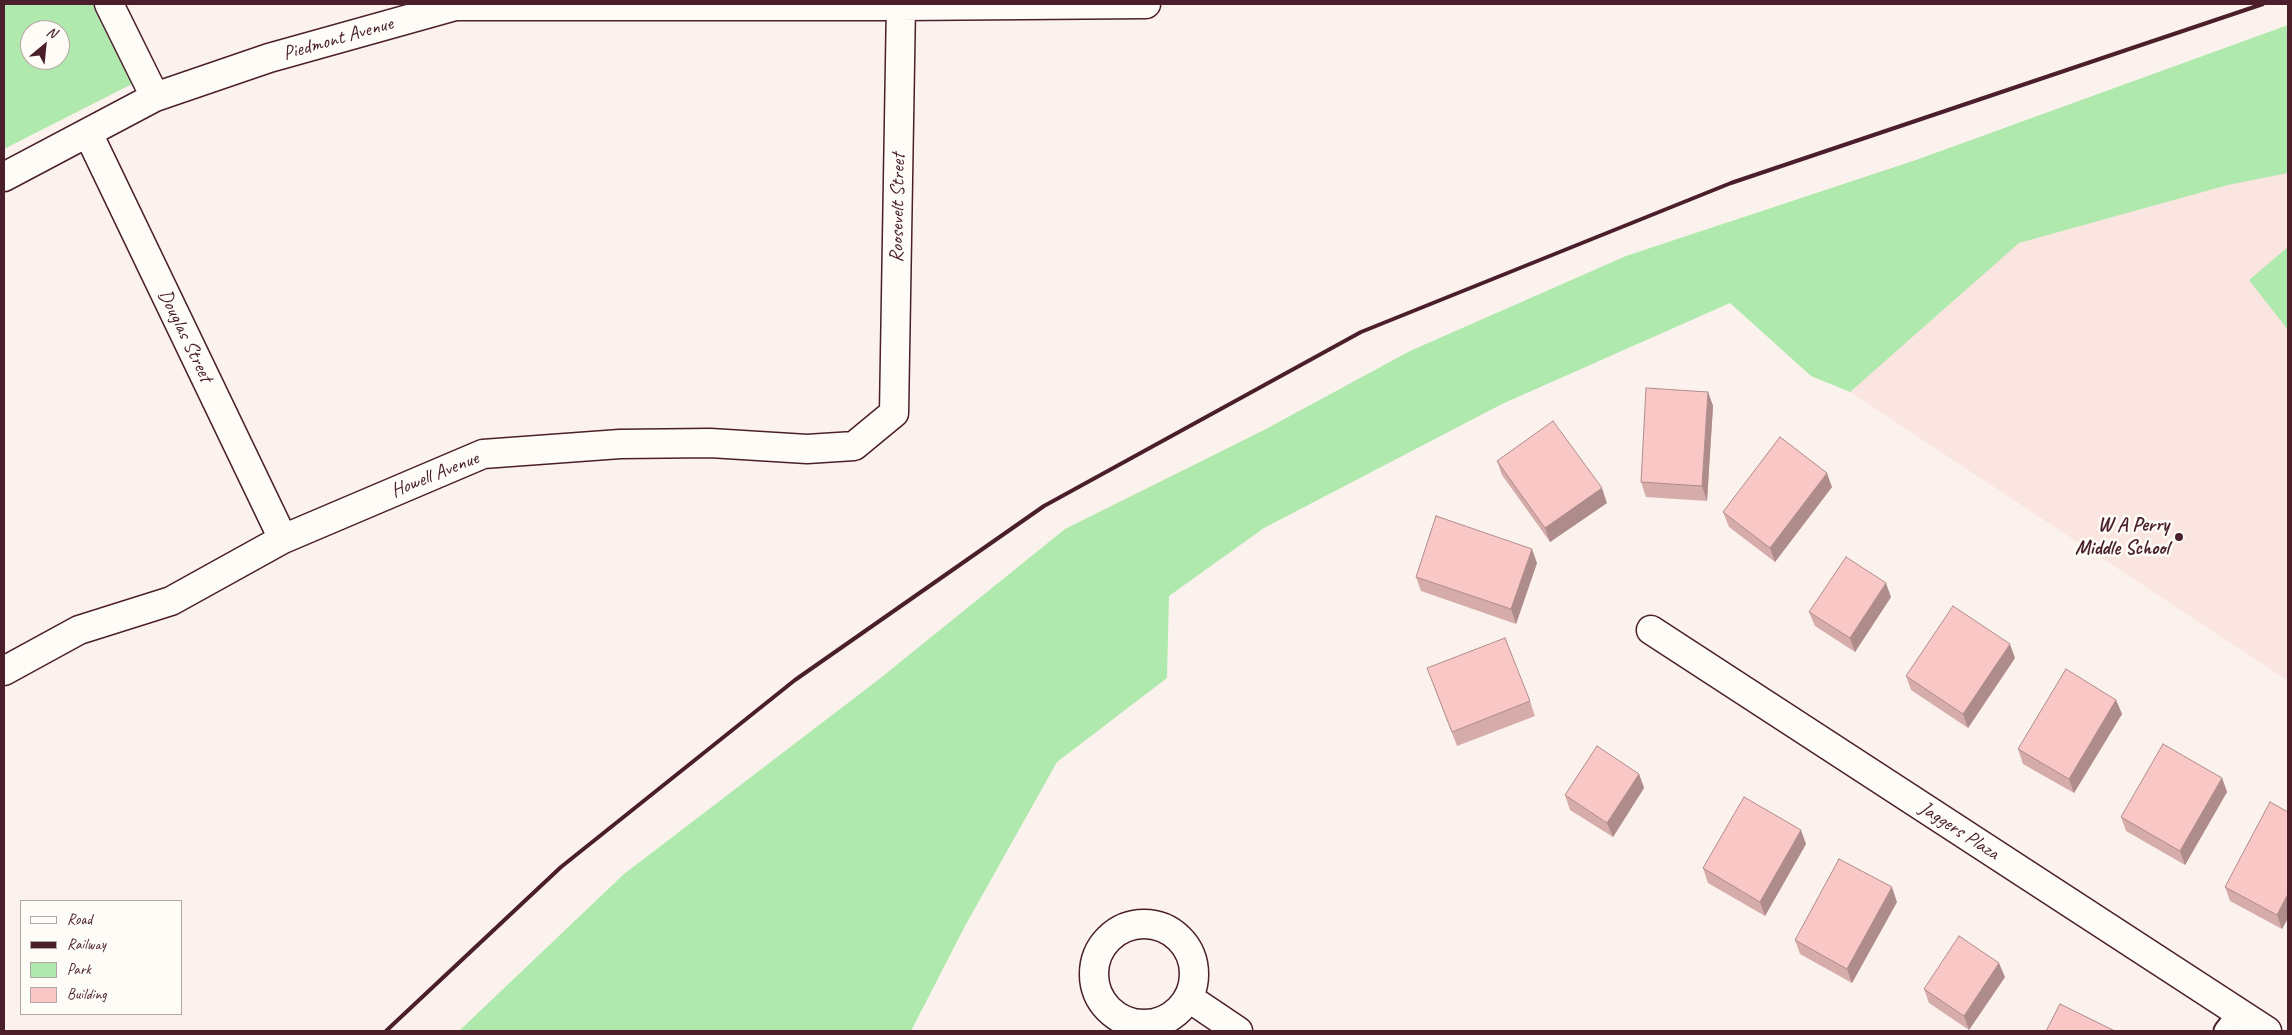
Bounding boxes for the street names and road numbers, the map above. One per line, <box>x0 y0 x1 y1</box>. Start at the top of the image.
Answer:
street label: Piedmont Avenue <box>280 12 396 66</box>
street label: Roosevelt Street <box>885 153 911 263</box>
street label: Douglas Street <box>152 286 218 386</box>
street label: Howell Avenue <box>388 447 482 503</box>
street label: Jaggers Plaza <box>1915 796 2003 866</box>

